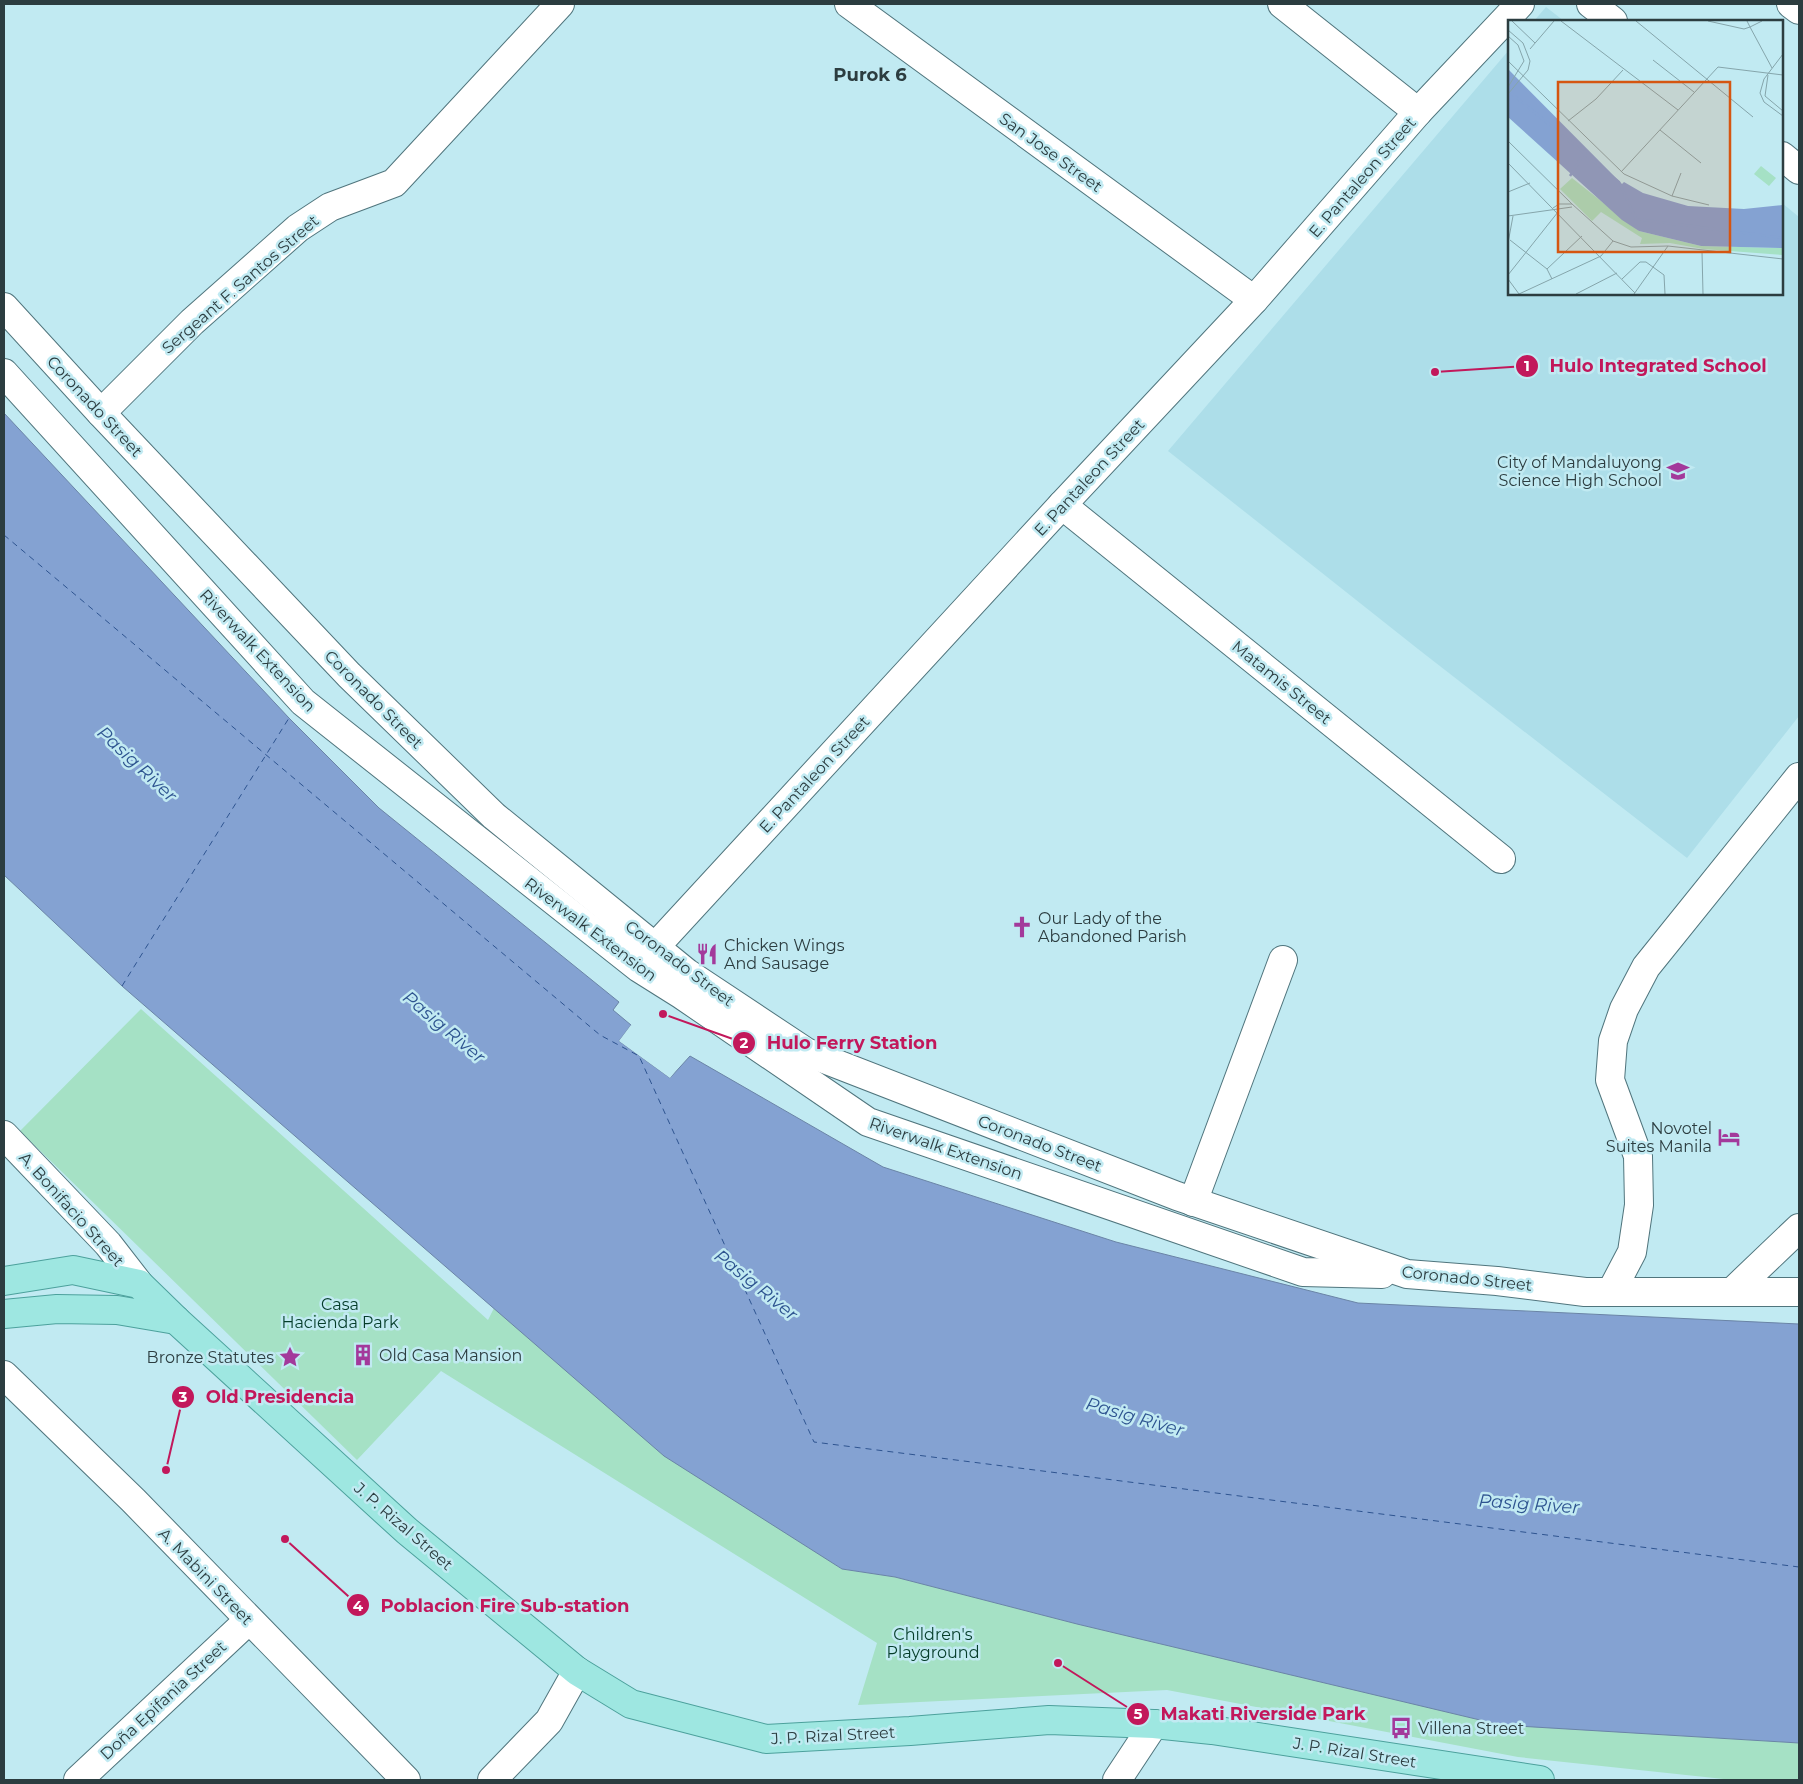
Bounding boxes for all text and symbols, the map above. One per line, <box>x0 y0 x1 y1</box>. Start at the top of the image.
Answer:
inset map <box>1508 20 1783 295</box>
district label: Purok 6 <box>833 64 907 86</box>
street label: San Jose Street <box>996 109 1106 196</box>
street label: E. Pantaleon Street <box>1305 113 1420 241</box>
street label: Sergeant F. Santos Street <box>158 211 323 358</box>
callout: Hulo Integrated School <box>1515 350 1777 383</box>
street label: Coronado Street <box>43 352 147 461</box>
text: Hulo Integrated School <box>1549 355 1767 377</box>
text: 1 <box>1524 356 1530 375</box>
street label: E. Pantaleon Street <box>1030 415 1149 540</box>
place label: City of Mandaluyong Science High School <box>1497 453 1662 490</box>
school or university icon: City of Mandaluyong Science High School <box>1665 458 1691 484</box>
street label: Riverwalk Extension <box>196 585 319 716</box>
street label: Matamis Street <box>1228 637 1335 728</box>
street label: Coronado Street <box>321 646 427 753</box>
street label: E. Pantaleon Street <box>755 712 874 837</box>
water label: Pasig River <box>93 722 182 807</box>
street label: Riverwalk Extension <box>521 874 661 985</box>
place label: Our Lady of the Abandoned Parish <box>1038 909 1187 946</box>
church icon: Our Lady of the Abandoned Parish <box>1009 914 1035 940</box>
street label: Coronado Street <box>622 916 738 1011</box>
place label: Chicken Wings And Sausage <box>724 936 845 973</box>
restaurant icon: Chicken Wings And Sausage <box>694 941 720 967</box>
water label: Pasig River <box>398 986 490 1068</box>
callout: Hulo Ferry Station <box>731 1026 947 1059</box>
text: Hulo Ferry Station <box>767 1032 937 1054</box>
text: 2 <box>740 1033 749 1052</box>
street label: Coronado Street <box>975 1111 1105 1176</box>
street label: Riverwalk Extension <box>867 1113 1025 1184</box>
place label: Novotel Suites Manila <box>1606 1119 1712 1156</box>
hotel icon: Novotel Suites Manila <box>1716 1124 1742 1150</box>
street label: A. Bonifacio Street <box>15 1148 128 1271</box>
water label: Pasig River <box>710 1245 803 1326</box>
street label: Coronado Street <box>1401 1262 1534 1295</box>
park label: Casa Hacienda Park <box>281 1295 399 1332</box>
building icon: Old Casa Mansion <box>350 1342 376 1368</box>
place icon: Bronze Statutes <box>277 1344 303 1370</box>
place label: Old Casa Mansion <box>379 1346 522 1365</box>
place label: Bronze Statutes <box>147 1348 274 1367</box>
callout: Old Presidencia <box>171 1380 364 1413</box>
text: Old Presidencia <box>206 1386 354 1408</box>
text: 3 <box>178 1387 188 1406</box>
water label: Pasig River <box>1083 1393 1187 1442</box>
street label: J. P. Rizal Street <box>350 1478 457 1575</box>
water label: Pasig River <box>1478 1490 1581 1519</box>
street label: A. Mabini Street <box>155 1524 257 1629</box>
callout: Poblacion Fire Sub-station <box>345 1589 640 1622</box>
text: Poblacion Fire Sub-station <box>380 1595 630 1617</box>
text: 4 <box>353 1596 364 1615</box>
park label: Children's Playground <box>887 1625 979 1662</box>
street label: Doña Epifania Street <box>96 1637 231 1764</box>
callout: Makati Riverside Park <box>1125 1697 1375 1730</box>
text: Makati Riverside Park <box>1161 1703 1366 1725</box>
text: 5 <box>1134 1704 1143 1723</box>
bus stop icon: Villena Street <box>1388 1715 1414 1741</box>
place label: Villena Street <box>1418 1719 1525 1738</box>
street label: J. P. Rizal Street <box>769 1723 896 1748</box>
street label: J. P. Rizal Street <box>1291 1733 1418 1772</box>

